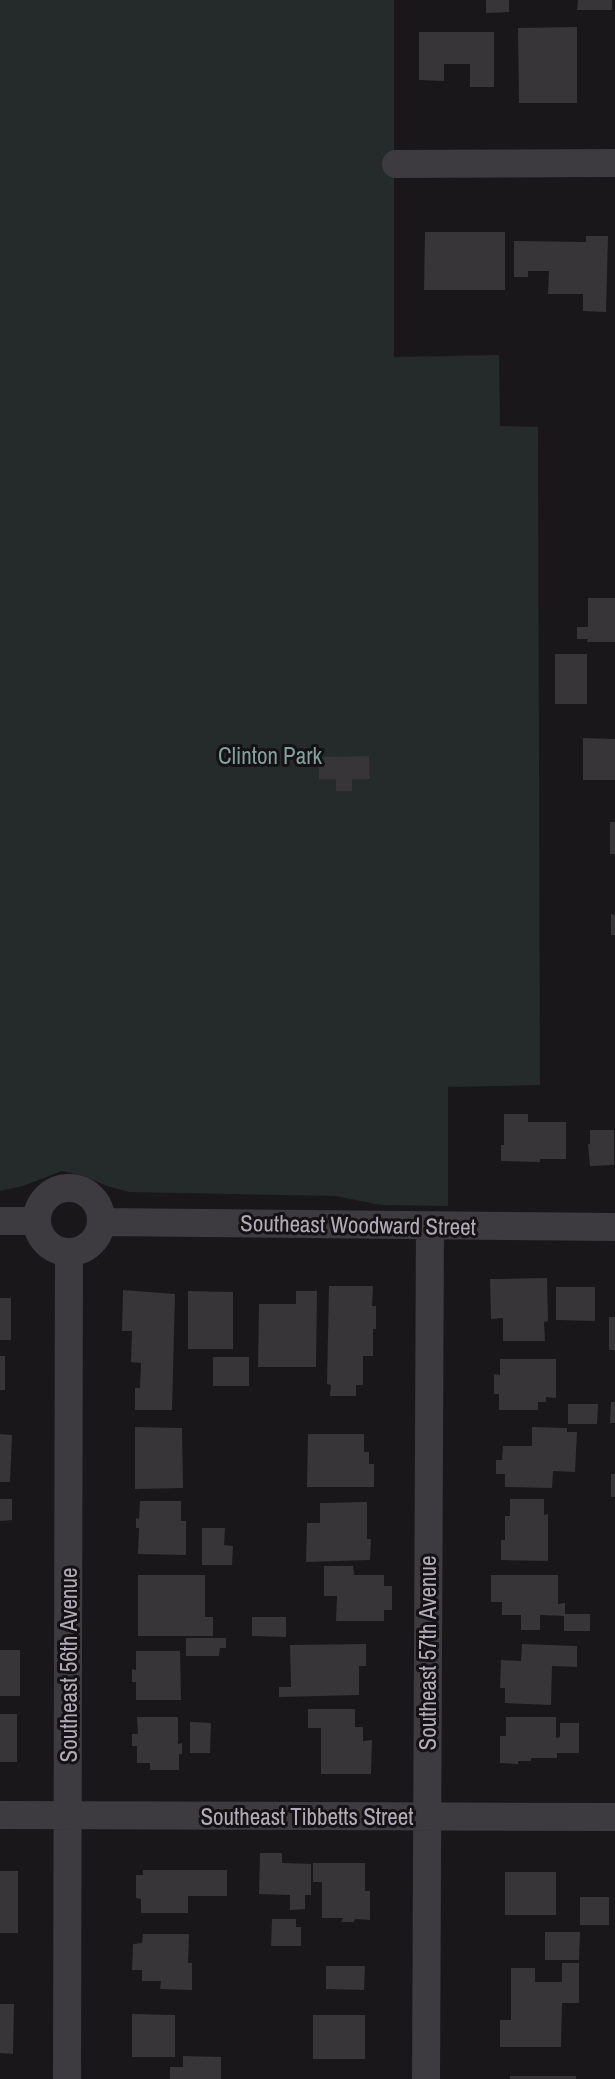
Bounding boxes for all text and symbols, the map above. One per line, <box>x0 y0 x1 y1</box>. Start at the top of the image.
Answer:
park label: Clinton Park <box>218 740 322 771</box>
street label: Southeast Woodward Street <box>240 1207 476 1242</box>
street label: Southeast 57th Avenue <box>412 1556 443 1750</box>
street label: Southeast 56th Avenue <box>53 1568 84 1762</box>
street label: Southeast Tibbetts Street <box>200 1801 414 1832</box>

